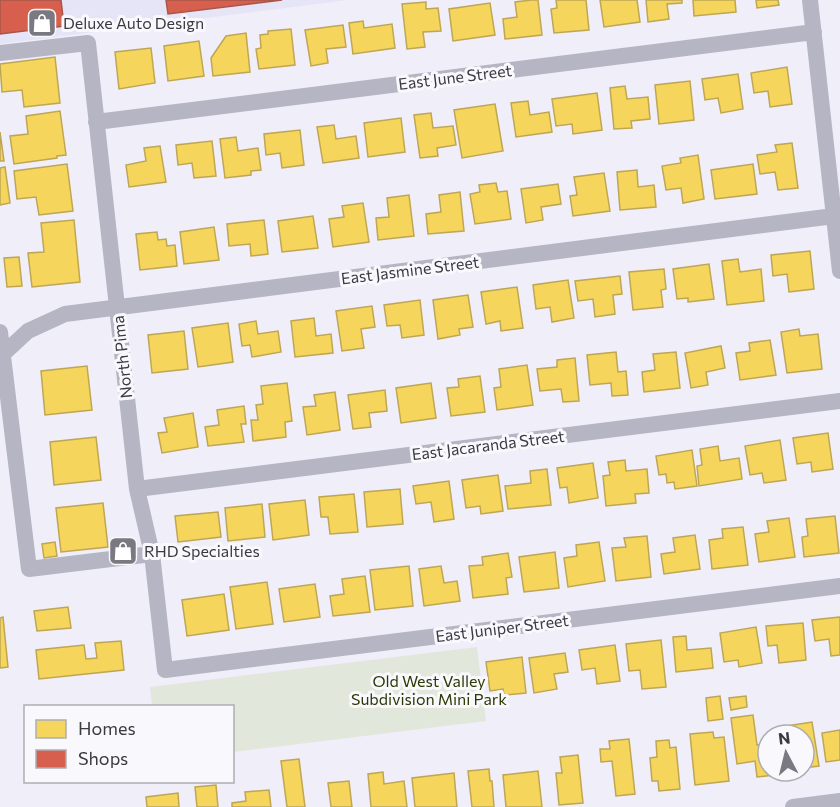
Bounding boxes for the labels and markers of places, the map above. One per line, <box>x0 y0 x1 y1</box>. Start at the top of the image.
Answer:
shop icon: Deluxe Auto Design <box>26 7 58 39</box>
place label: Deluxe Auto Design <box>63 13 204 32</box>
shop icon: RHD Specialties <box>107 535 139 567</box>
place label: RHD Specialties <box>144 541 260 560</box>

